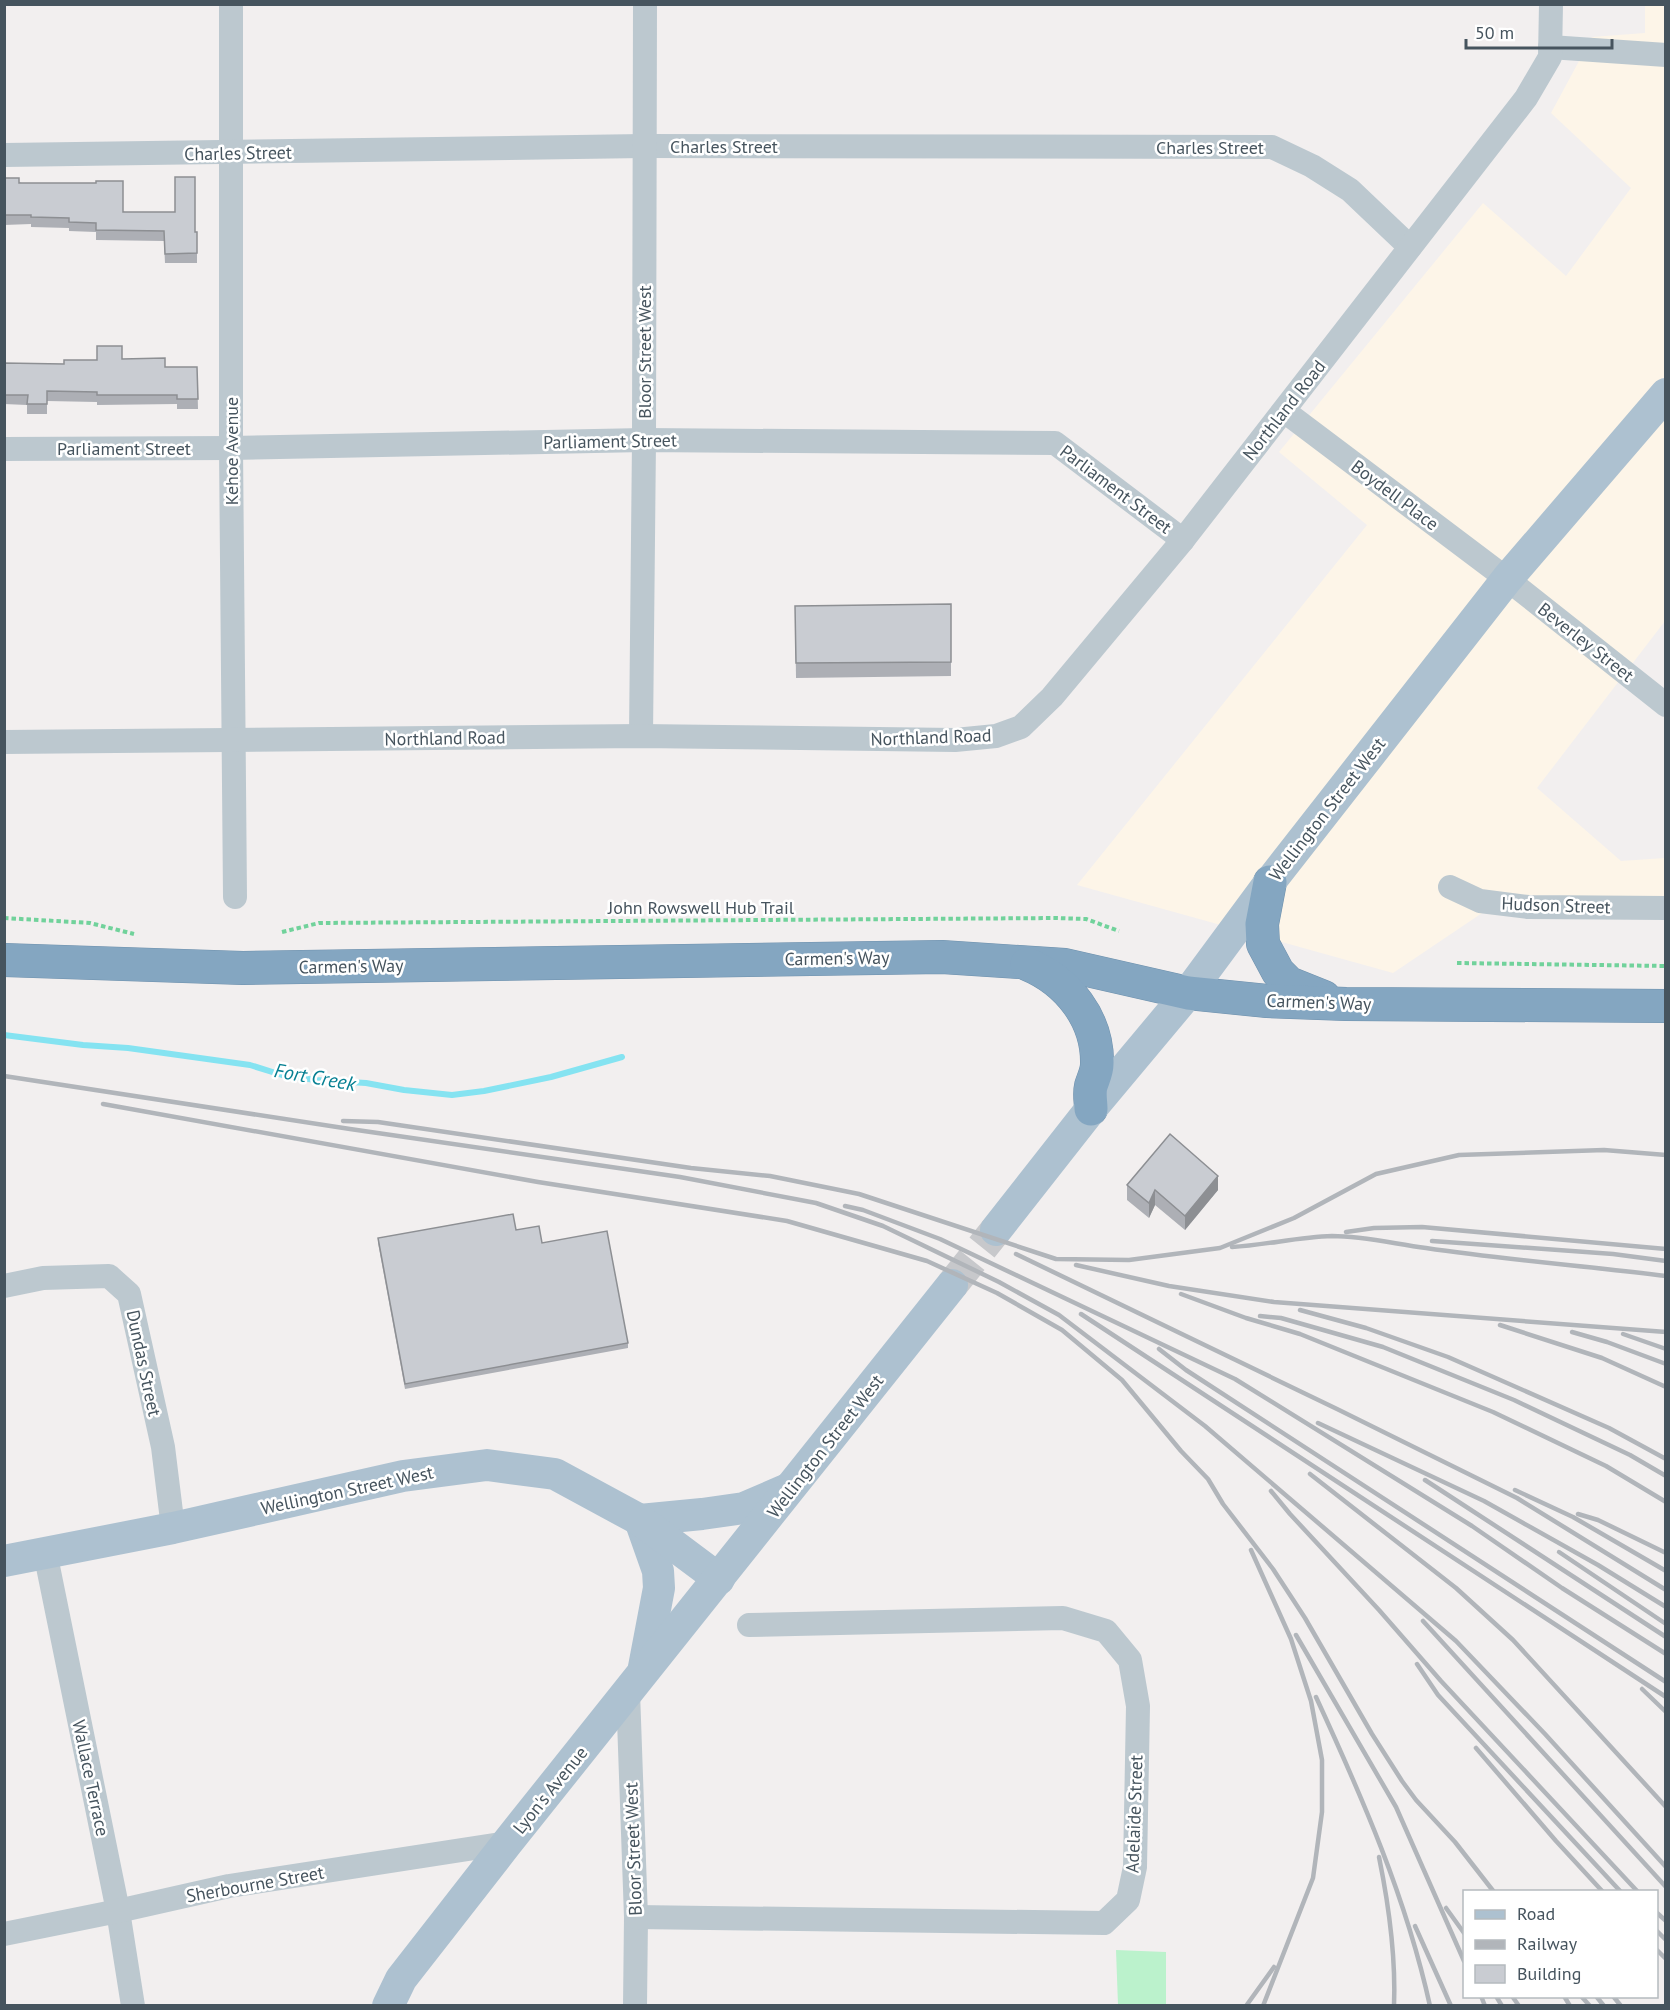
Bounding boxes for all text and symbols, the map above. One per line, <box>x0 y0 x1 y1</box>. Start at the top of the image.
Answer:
scale bar <box>1466 12 1612 50</box>
text: 50 m <box>1475 21 1514 44</box>
street label: Charles Street <box>670 135 778 158</box>
street label: Charles Street <box>1156 136 1264 159</box>
street label: Charles Street <box>184 141 292 165</box>
street label: Bloor Street West <box>633 285 656 419</box>
street label: Northland Road <box>1238 355 1330 465</box>
street label: Kehoe Avenue <box>220 397 243 505</box>
street label: Parliament Street <box>543 428 677 454</box>
street label: Parliament Street <box>57 437 191 460</box>
street label: Parliament Street <box>1056 439 1176 539</box>
street label: Boydell Place <box>1347 455 1443 535</box>
street label: Beverley Street <box>1533 597 1639 687</box>
street label: Northland Road <box>870 723 992 751</box>
street label: Northland Road <box>384 725 506 751</box>
street label: Wellington Street West <box>1264 733 1390 885</box>
street label: Hudson Street <box>1501 892 1611 918</box>
street label: John Rowswell Hub Trail <box>607 896 795 919</box>
street label: Carmen's Way <box>784 946 890 970</box>
street label: Carmen's Way <box>298 954 404 978</box>
street label: Carmen's Way <box>1266 989 1372 1015</box>
water label: Fort Creek <box>272 1057 359 1097</box>
street label: Dundas Street <box>121 1308 167 1418</box>
street label: Wellington Street West <box>762 1370 888 1522</box>
street label: Wellington Street West <box>259 1460 435 1520</box>
street label: Wallace Terrace <box>67 1718 115 1838</box>
street label: Lyon's Avenue <box>508 1742 592 1838</box>
street label: Adelaide Street <box>1120 1755 1148 1873</box>
street label: Bloor Street West <box>619 1782 647 1916</box>
street label: Sherbourne Street <box>184 1861 326 1907</box>
legend <box>1463 1890 1658 1998</box>
text: Road <box>1517 1902 1555 1925</box>
text: Railway <box>1517 1932 1578 1955</box>
text: Building <box>1517 1962 1581 1985</box>

